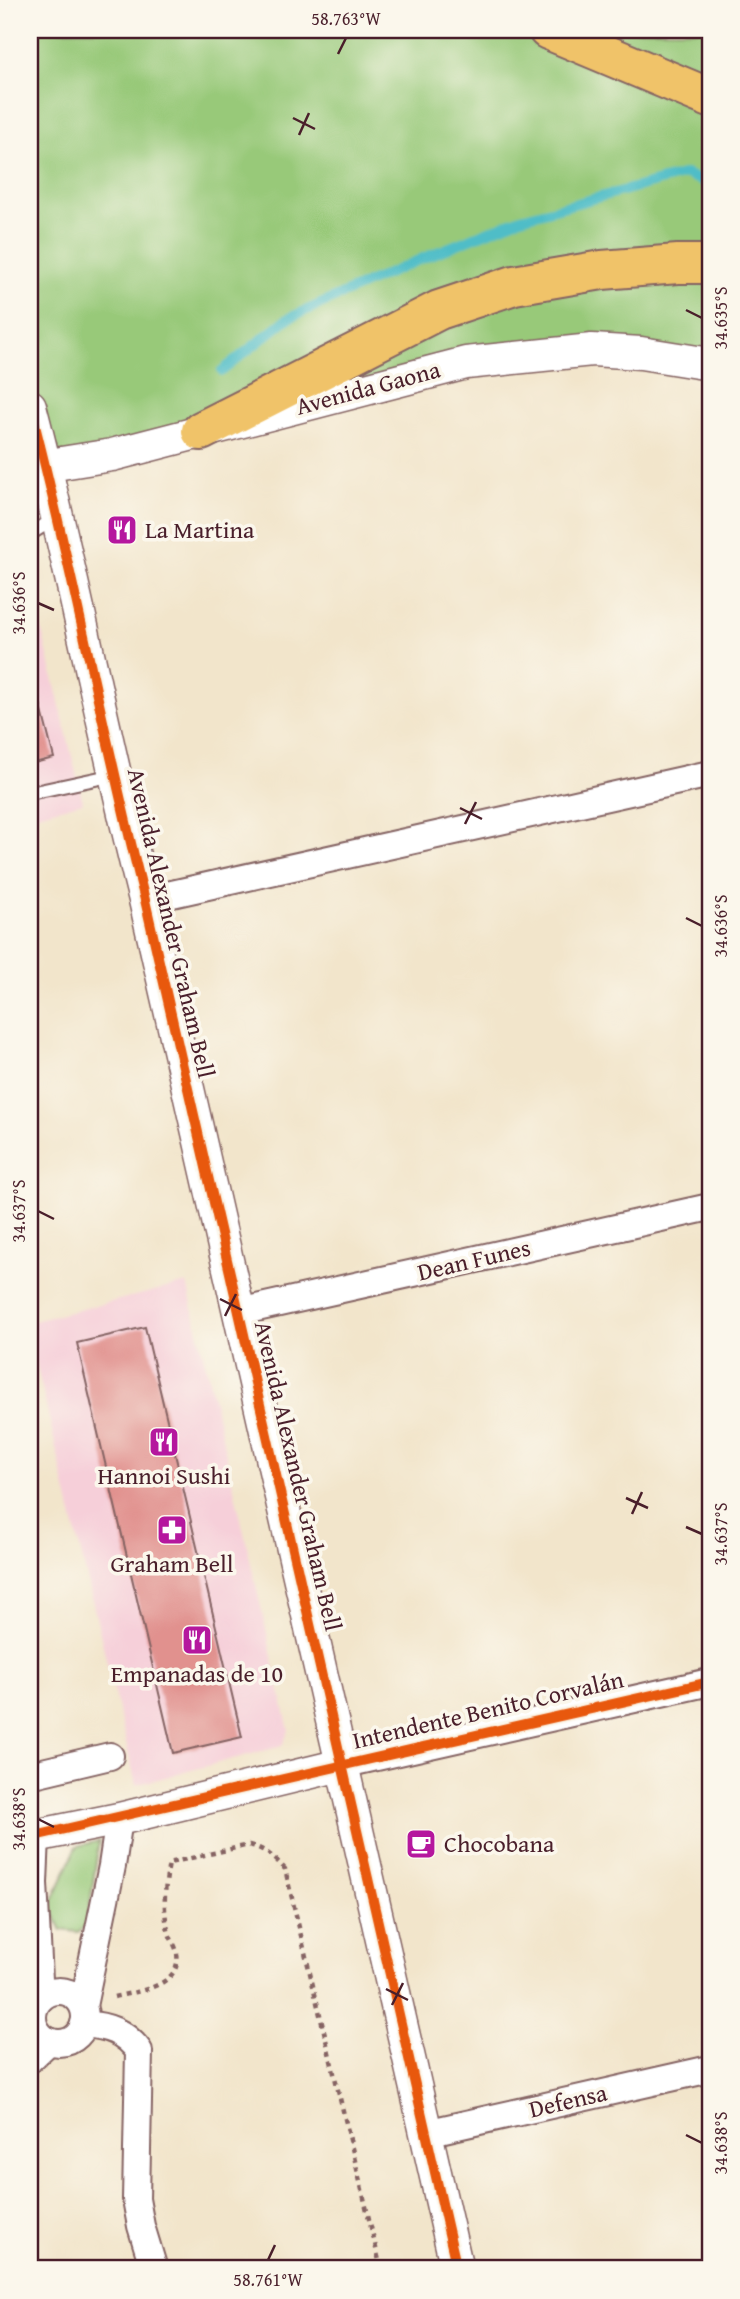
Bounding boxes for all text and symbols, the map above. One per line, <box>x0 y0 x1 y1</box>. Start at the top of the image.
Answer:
text: 58.763°W <box>311 5 381 32</box>
text: 34.635°S <box>707 286 734 349</box>
street label: Avenida Gaona <box>292 351 445 424</box>
place label: La Martina <box>145 512 255 547</box>
restaurant icon: La Martina <box>105 513 139 547</box>
text: 34.636°S <box>5 571 32 634</box>
street label: Avenida Alexander Graham Bell <box>119 764 224 1082</box>
text: 34.636°S <box>707 894 734 957</box>
text: 34.637°S <box>5 1179 32 1242</box>
street label: Dean Funes <box>414 1230 534 1289</box>
street label: Avenida Alexander Graham Bell <box>246 1317 351 1635</box>
restaurant icon: Hannoi Sushi <box>147 1425 181 1459</box>
place label: Hannoi Sushi <box>98 1458 231 1493</box>
text: 34.637°S <box>707 1502 734 1565</box>
pharmacy icon: Graham Bell <box>155 1513 189 1547</box>
place label: Graham Bell <box>110 1546 234 1581</box>
restaurant icon: Empanadas de 10 <box>180 1623 214 1657</box>
place label: Empanadas de 10 <box>111 1656 283 1691</box>
street label: Intendente Benito Corvalán <box>349 1661 627 1758</box>
text: 34.638°S <box>5 1787 32 1850</box>
place label: Chocobana <box>444 1826 555 1861</box>
cafe icon: Chocobana <box>404 1827 438 1861</box>
street label: Defensa <box>525 2074 611 2126</box>
text: 34.638°S <box>707 2111 734 2174</box>
text: 58.761°W <box>233 2266 303 2293</box>

